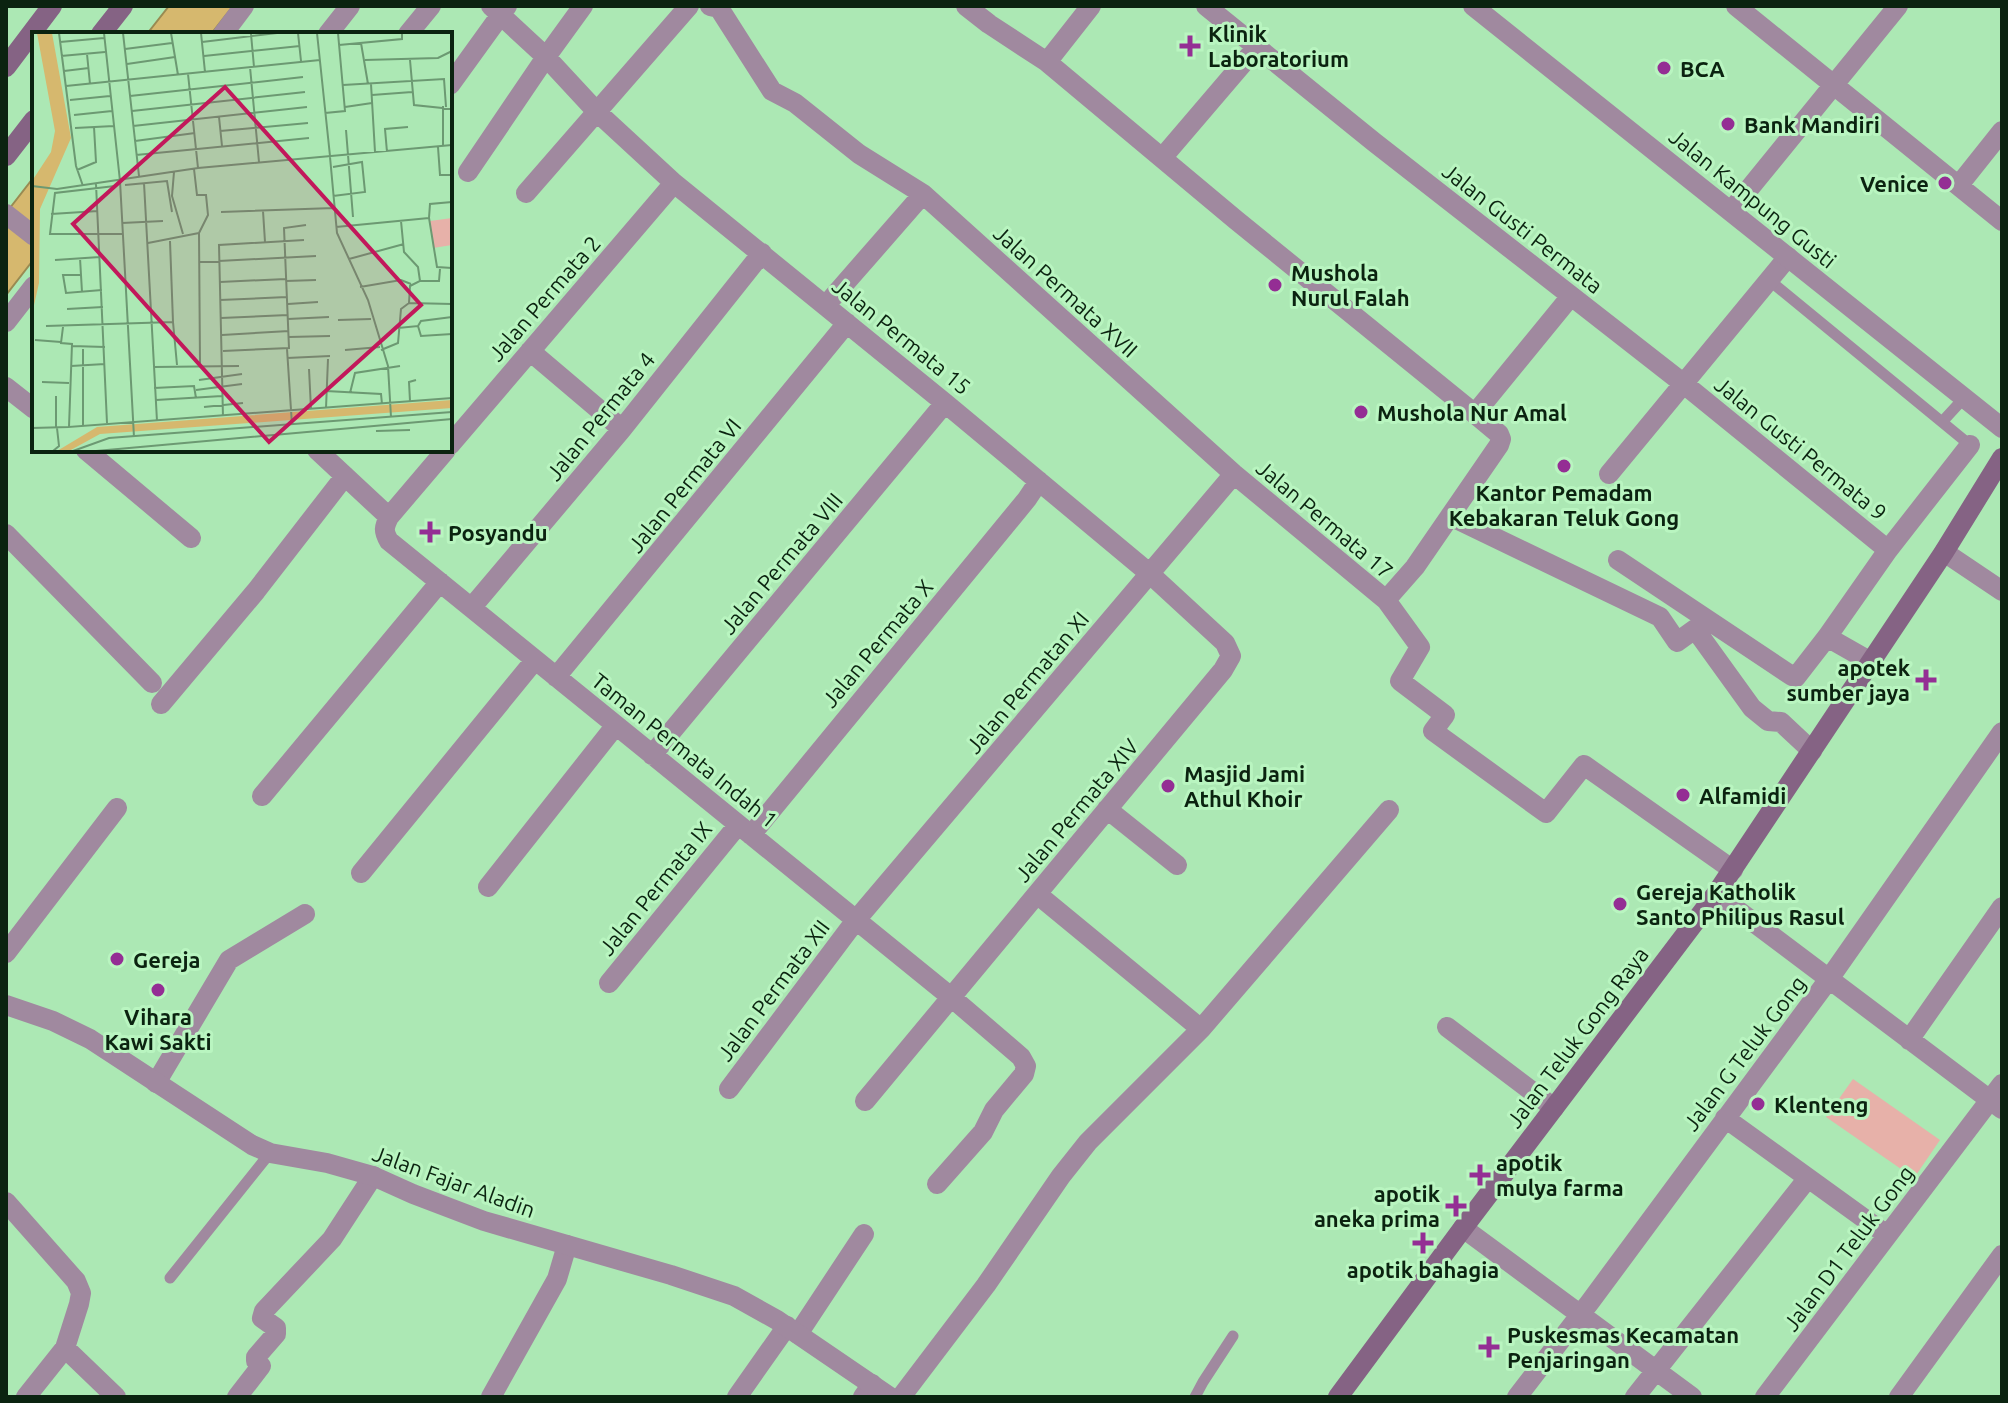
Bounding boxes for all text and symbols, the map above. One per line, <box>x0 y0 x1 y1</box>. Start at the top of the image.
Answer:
place label: Klinik Laboratorium <box>1208 21 1349 71</box>
inset map <box>32 32 452 452</box>
marker: Klinik Laboratorium <box>1179 35 1201 57</box>
place label: BCA <box>1680 56 1725 81</box>
marker: BCA <box>1655 59 1673 77</box>
place label: Bank Mandiri <box>1744 112 1880 137</box>
marker: Bank Mandiri <box>1719 115 1737 133</box>
street label: Jalan Kampung Gusti <box>1665 123 1841 273</box>
street label: Jalan Gusti Permata <box>1438 158 1608 298</box>
place label: Venice <box>1860 171 1929 196</box>
marker: Venice <box>1936 174 1954 192</box>
street label: Jalan Permata XVII <box>989 220 1143 362</box>
street label: Jalan Permata 2 <box>483 230 605 366</box>
place label: Mushola Nurul Falah <box>1291 260 1410 310</box>
street label: Jalan Permata 15 <box>828 273 976 399</box>
marker: Mushola Nurul Falah <box>1266 276 1284 294</box>
street label: Jalan Permata 4 <box>541 347 659 485</box>
street label: Jalan Gusti Permata 9 <box>1710 371 1892 525</box>
place label: Mushola Nur Amal <box>1377 400 1567 425</box>
marker: Mushola Nur Amal <box>1352 403 1370 421</box>
street label: Jalan Permata VI <box>622 413 746 557</box>
street label: Jalan Permata 17 <box>1252 455 1398 583</box>
marker: Kantor Pemadam Kebakaran Teluk Gong <box>1555 457 1573 475</box>
place label: Kantor Pemadam Kebakaran Teluk Gong <box>1449 480 1679 530</box>
street label: Jalan Permata VIII <box>715 487 847 639</box>
place label: Posyandu <box>448 520 548 545</box>
marker: Posyandu <box>419 521 441 543</box>
street label: Jalan Permata X <box>816 574 938 712</box>
street label: Jalan Permatan XI <box>961 606 1093 758</box>
place label: apotek sumber jaya <box>1786 655 1911 705</box>
street label: Taman Permata Indah 1 <box>587 667 783 833</box>
marker: apotek sumber jaya <box>1917 671 1935 689</box>
street label: Jalan Permata XIV <box>1009 734 1143 886</box>
place label: Masjid Jami Athul Khoir <box>1184 761 1305 811</box>
marker: Masjid Jami Athul Khoir <box>1159 777 1177 795</box>
place label: Alfamidi <box>1699 783 1786 808</box>
marker: Alfamidi <box>1674 786 1692 804</box>
street label: Jalan Permata IX <box>594 816 716 960</box>
place label: Gereja Katholik Santo Philipus Rasul <box>1636 879 1845 929</box>
marker: Gereja Katholik Santo Philipus Rasul <box>1611 895 1629 913</box>
street label: Jalan Permata XII <box>712 915 834 1065</box>
street label: Jalan Teluk Gong Raya <box>1501 942 1653 1132</box>
place label: Gereja <box>133 947 201 972</box>
marker: Gereja <box>108 950 126 968</box>
street label: Jalan G Teluk Gong <box>1678 971 1810 1135</box>
marker: Vihara Kawi Sakti <box>149 981 167 999</box>
place label: Vihara Kawi Sakti <box>104 1004 212 1054</box>
place label: Klenteng <box>1774 1092 1868 1117</box>
marker: Klenteng <box>1749 1095 1767 1113</box>
street label: Jalan Fajar Aladin <box>369 1140 539 1222</box>
place label: apotik mulya farma <box>1496 1150 1624 1200</box>
street label: Jalan D1 Teluk Gong <box>1778 1160 1918 1336</box>
marker: apotik mulya farma <box>1471 1166 1489 1184</box>
place label: apotik aneka prima <box>1314 1181 1441 1231</box>
marker: apotik aneka prima <box>1447 1197 1465 1215</box>
marker: apotik bahagia <box>1414 1234 1432 1252</box>
place label: apotik bahagia <box>1347 1257 1499 1282</box>
place label: Puskesmas Kecamatan Penjaringan <box>1507 1322 1739 1372</box>
marker: Puskesmas Kecamatan Penjaringan <box>1478 1336 1500 1358</box>

